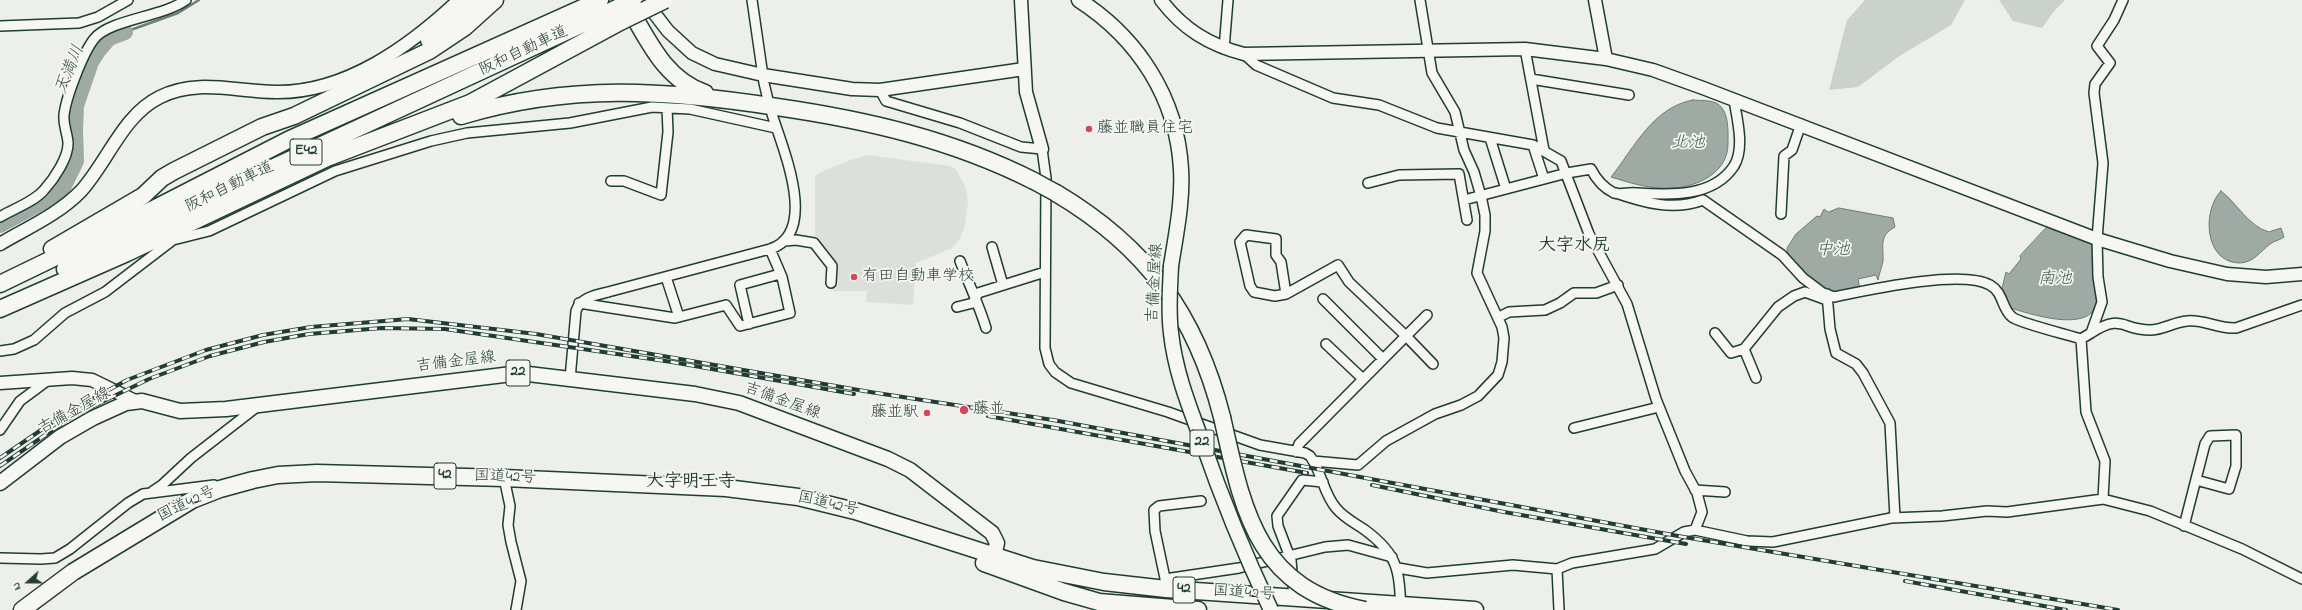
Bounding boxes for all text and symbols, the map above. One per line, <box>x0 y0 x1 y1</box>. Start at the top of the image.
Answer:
street label: 阪和自動車道 <box>476 23 572 81</box>
water label: 天満川 <box>52 43 90 97</box>
place label: 藤並職員住宅 <box>1097 119 1193 139</box>
marker: 藤並職員住宅 <box>1084 124 1094 134</box>
water label: 北池 <box>1671 134 1705 154</box>
road number: E42 <box>290 139 322 165</box>
street label: 阪和自動車道 <box>183 158 277 218</box>
district label: 大字水尻 <box>1538 236 1610 258</box>
water label: 中池 <box>1816 241 1850 261</box>
street label: 吉備金屋線 <box>1144 243 1168 323</box>
place label: 有田自動車学校 <box>862 267 974 287</box>
water label: 南池 <box>2038 270 2072 290</box>
marker: 有田自動車学校 <box>849 272 859 282</box>
street label: 吉備金屋線 <box>415 349 497 377</box>
road number: 22 <box>506 360 530 386</box>
street label: 吉備金屋線 <box>741 379 823 425</box>
street label: 吉備金屋線 <box>35 384 115 440</box>
place label: 藤並 <box>973 400 1005 420</box>
place label: 藤並駅 <box>871 403 919 423</box>
marker: 藤並 <box>958 404 970 416</box>
marker: 藤並駅 <box>922 408 932 418</box>
road number: 22 <box>1190 430 1214 456</box>
road number: 42 <box>434 463 456 489</box>
street label: 国道42号 <box>473 467 537 489</box>
district label: 大字明王寺 <box>646 472 736 494</box>
street label: 国道42号 <box>155 483 219 527</box>
street label: 国道42号 <box>795 489 861 521</box>
north arrow <box>8 562 48 602</box>
road number: 42 <box>1173 577 1195 603</box>
text: N <box>8 580 26 593</box>
street label: 国道42号 <box>1212 582 1276 606</box>

